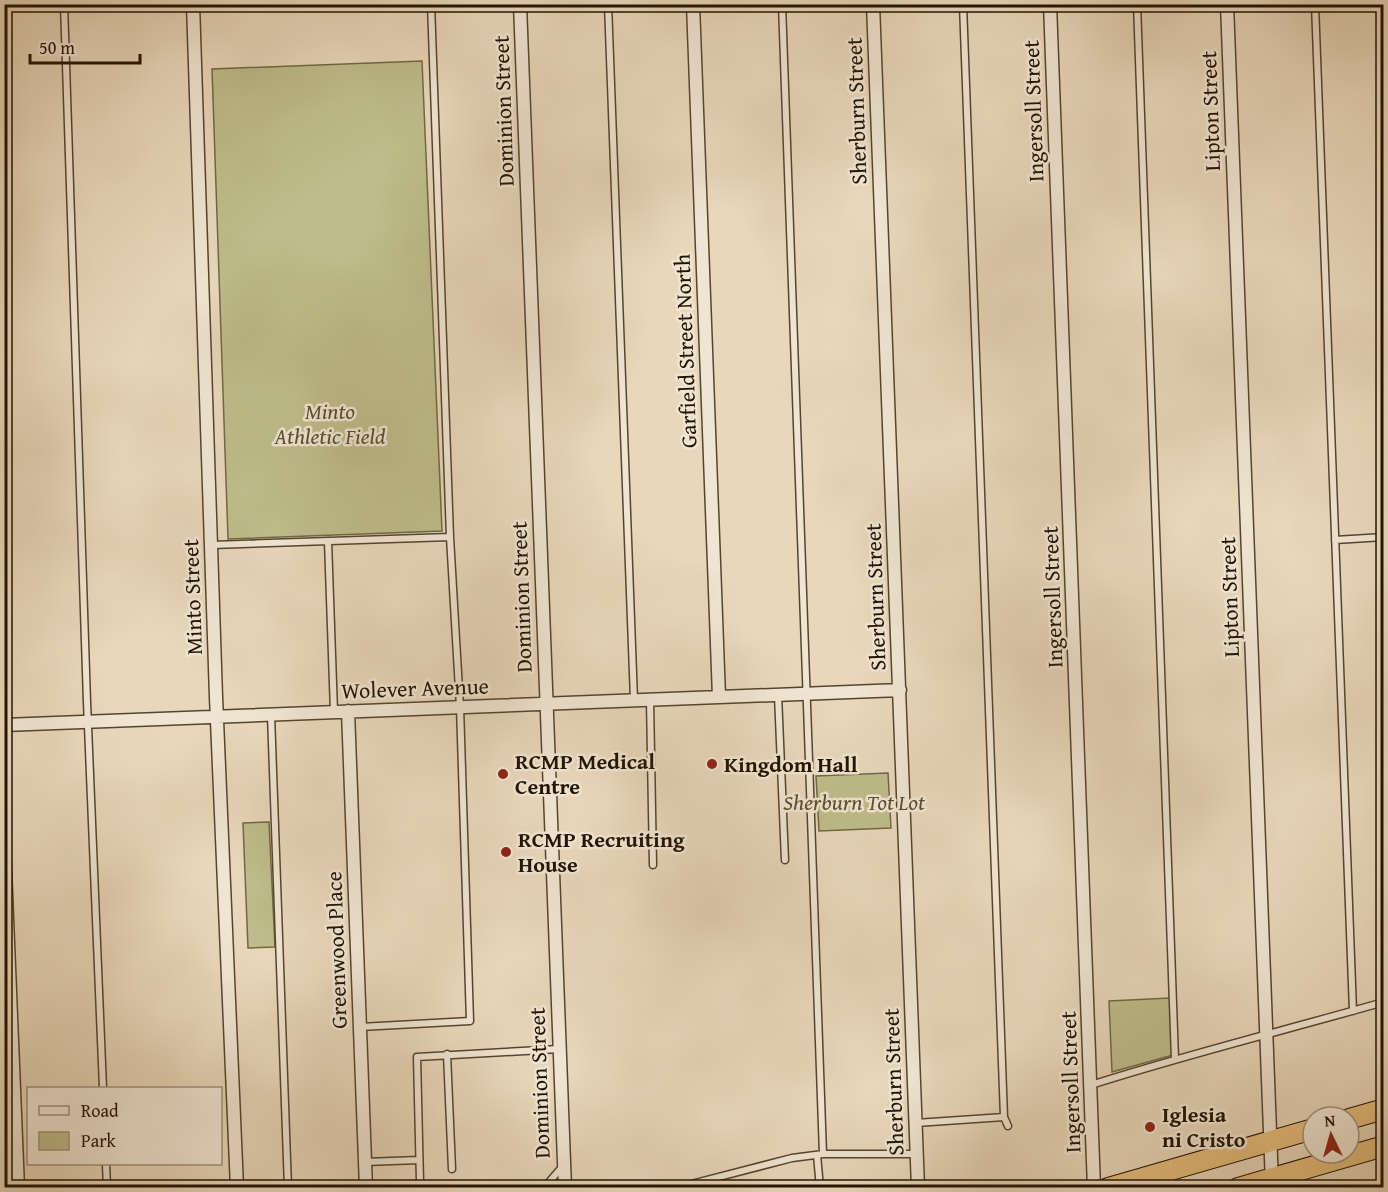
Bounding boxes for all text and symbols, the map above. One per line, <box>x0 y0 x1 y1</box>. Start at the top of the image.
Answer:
scale bar <box>30 27 140 65</box>
text: 50 m <box>39 34 75 61</box>
street label: Dominion Street <box>484 35 522 187</box>
street label: Sherburn Street <box>837 36 875 185</box>
street label: Ingersoll Street <box>1015 39 1051 183</box>
street label: Lipton Street <box>1192 50 1228 172</box>
street label: Garfield Street North <box>666 253 704 449</box>
park label: Minto Athletic Field <box>274 395 386 452</box>
street label: Dominion Street <box>502 521 540 673</box>
street label: Sherburn Street <box>856 522 894 671</box>
street label: Ingersoll Street <box>1034 525 1070 669</box>
street label: Lipton Street <box>1211 536 1247 658</box>
street label: Minto Street <box>174 538 210 656</box>
street label: Wolever Avenue <box>341 669 489 707</box>
place label: RCMP Medical Centre <box>515 745 655 802</box>
place label: Kingdom Hall <box>724 748 858 780</box>
marker: Kingdom Hall <box>705 757 719 771</box>
marker: RCMP Medical Centre <box>496 767 510 781</box>
park label: Sherburn Tot Lot <box>783 786 926 818</box>
place label: RCMP Recruiting House <box>518 823 685 880</box>
marker: RCMP Recruiting House <box>499 845 513 859</box>
street label: Greenwood Place <box>317 871 355 1029</box>
street label: Dominion Street <box>520 1007 558 1159</box>
street label: Sherburn Street <box>874 1007 912 1156</box>
street label: Ingersoll Street <box>1052 1010 1088 1154</box>
legend <box>27 1087 222 1165</box>
text: Road <box>81 1097 119 1124</box>
place label: Iglesia ni Cristo <box>1162 1098 1246 1155</box>
north arrow <box>1301 1105 1361 1165</box>
text: N <box>1323 1108 1336 1132</box>
marker: Iglesia ni Cristo <box>1143 1120 1157 1134</box>
text: Park <box>81 1127 117 1154</box>

